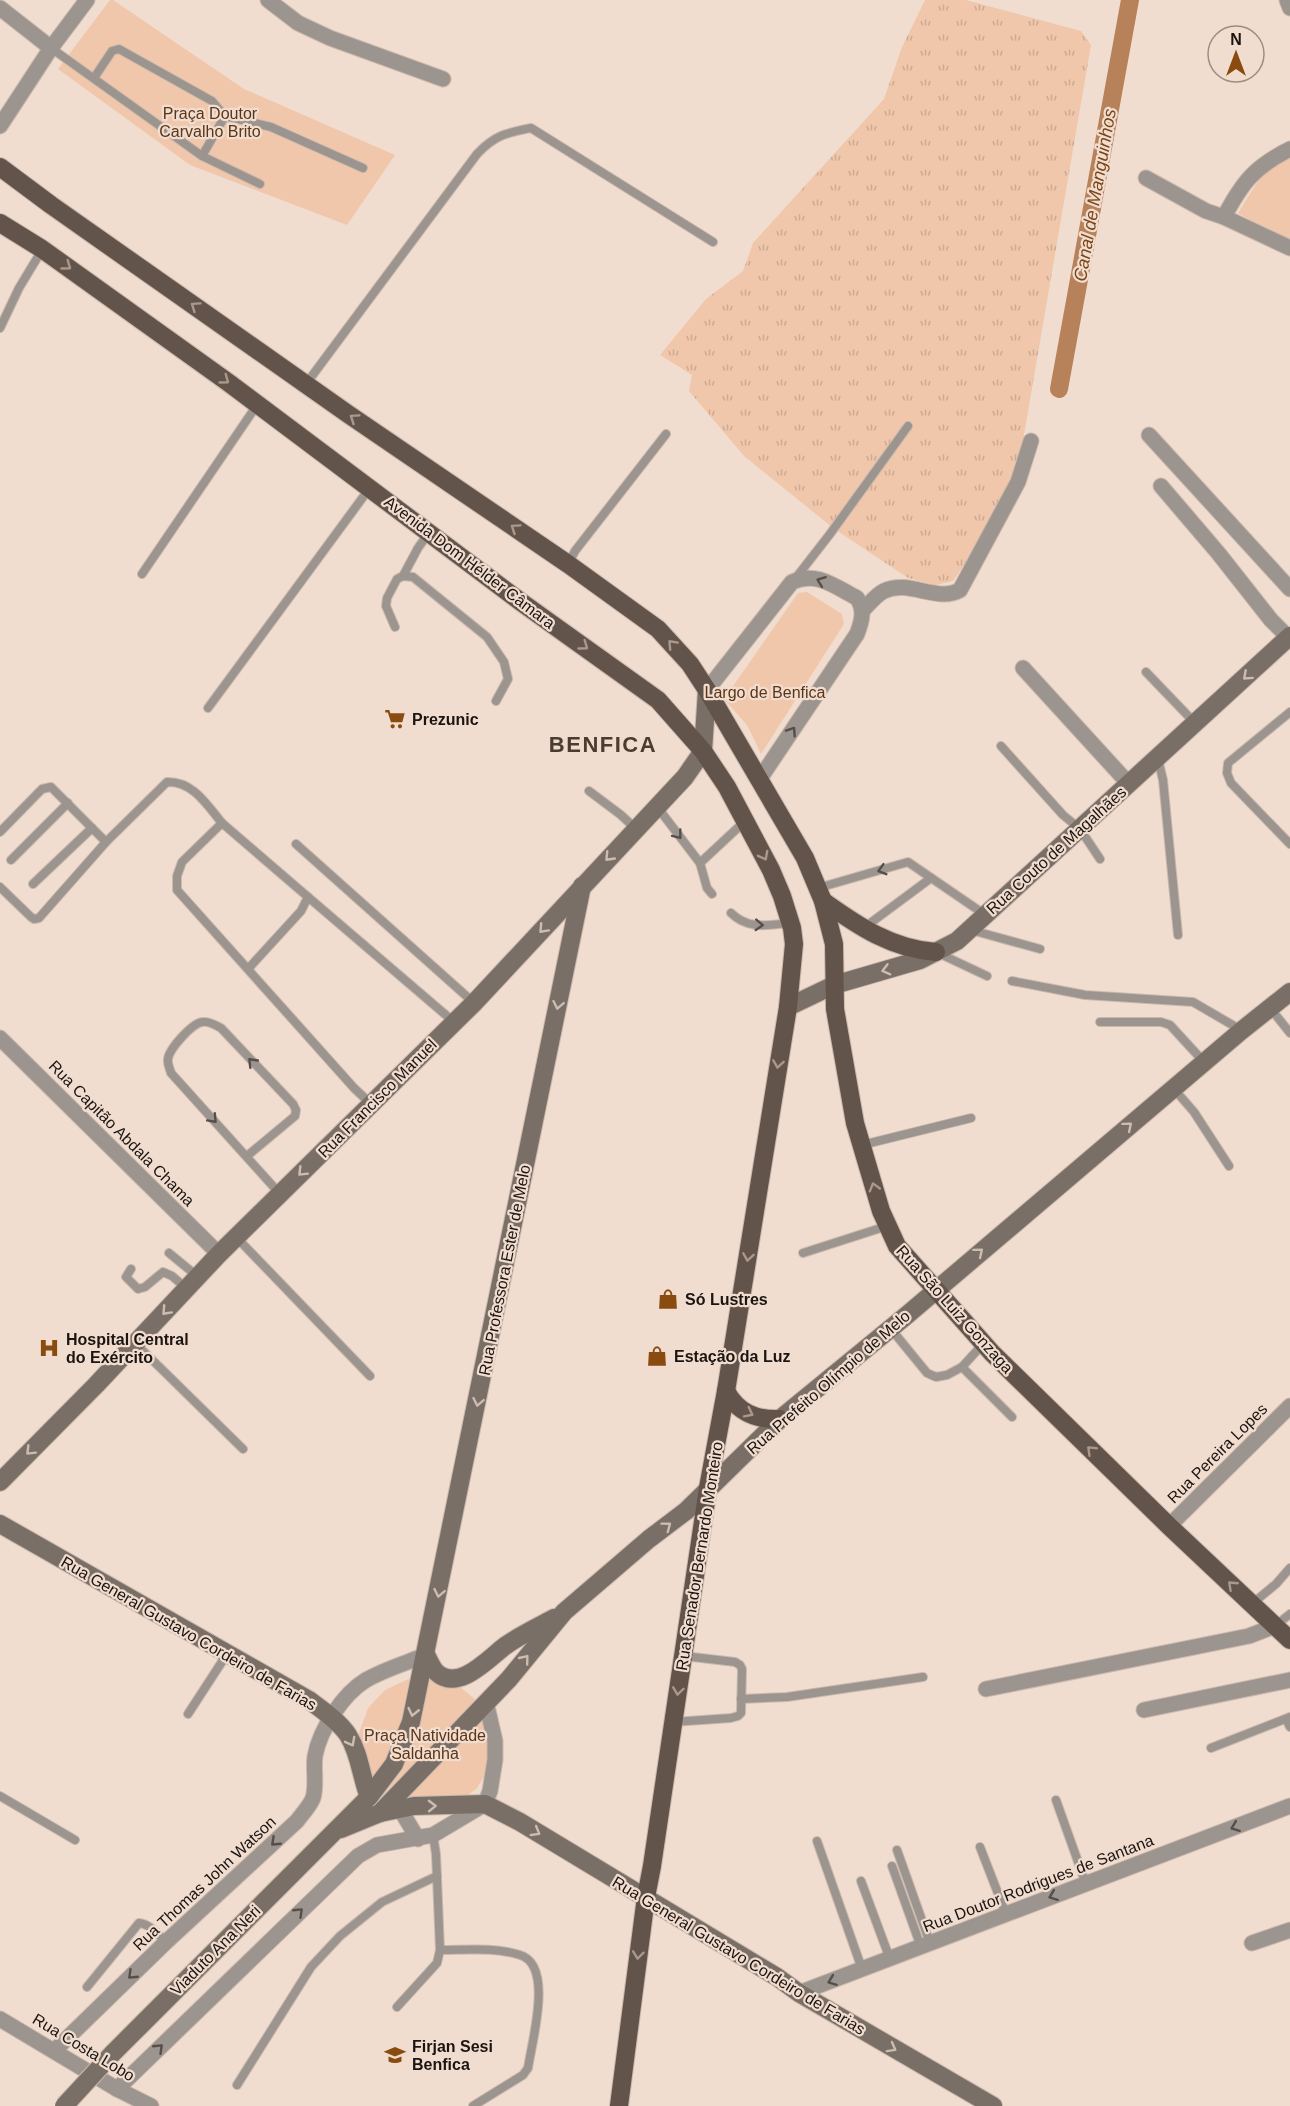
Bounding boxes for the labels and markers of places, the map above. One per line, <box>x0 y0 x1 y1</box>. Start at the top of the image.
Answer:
supermarket icon: Prezunic <box>383 707 407 731</box>
place label: Prezunic <box>412 711 479 728</box>
shop icon: Só Lustres <box>656 1287 680 1311</box>
place label: Só Lustres <box>685 1291 768 1308</box>
place label: Hospital Central do Exército <box>66 1331 189 1366</box>
hospital icon: Hospital Central do Exército <box>37 1336 61 1360</box>
shop icon: Estação da Luz <box>645 1344 669 1368</box>
place label: Estação da Luz <box>674 1348 790 1365</box>
place label: Firjan Sesi Benfica <box>412 2038 493 2073</box>
school or university icon: Firjan Sesi Benfica <box>383 2043 407 2067</box>

